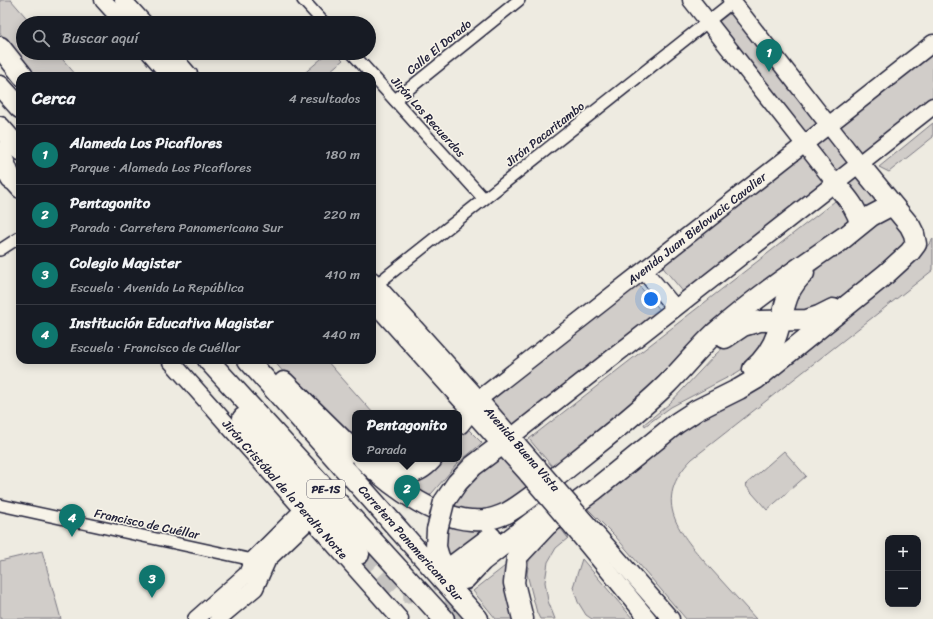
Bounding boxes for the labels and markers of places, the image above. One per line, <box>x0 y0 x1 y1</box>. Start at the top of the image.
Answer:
pin: 1 <box>756 39 782 72</box>
pin: 2 <box>394 475 420 508</box>
pin: 4 <box>59 504 85 537</box>
pin: 3 <box>139 565 165 598</box>

